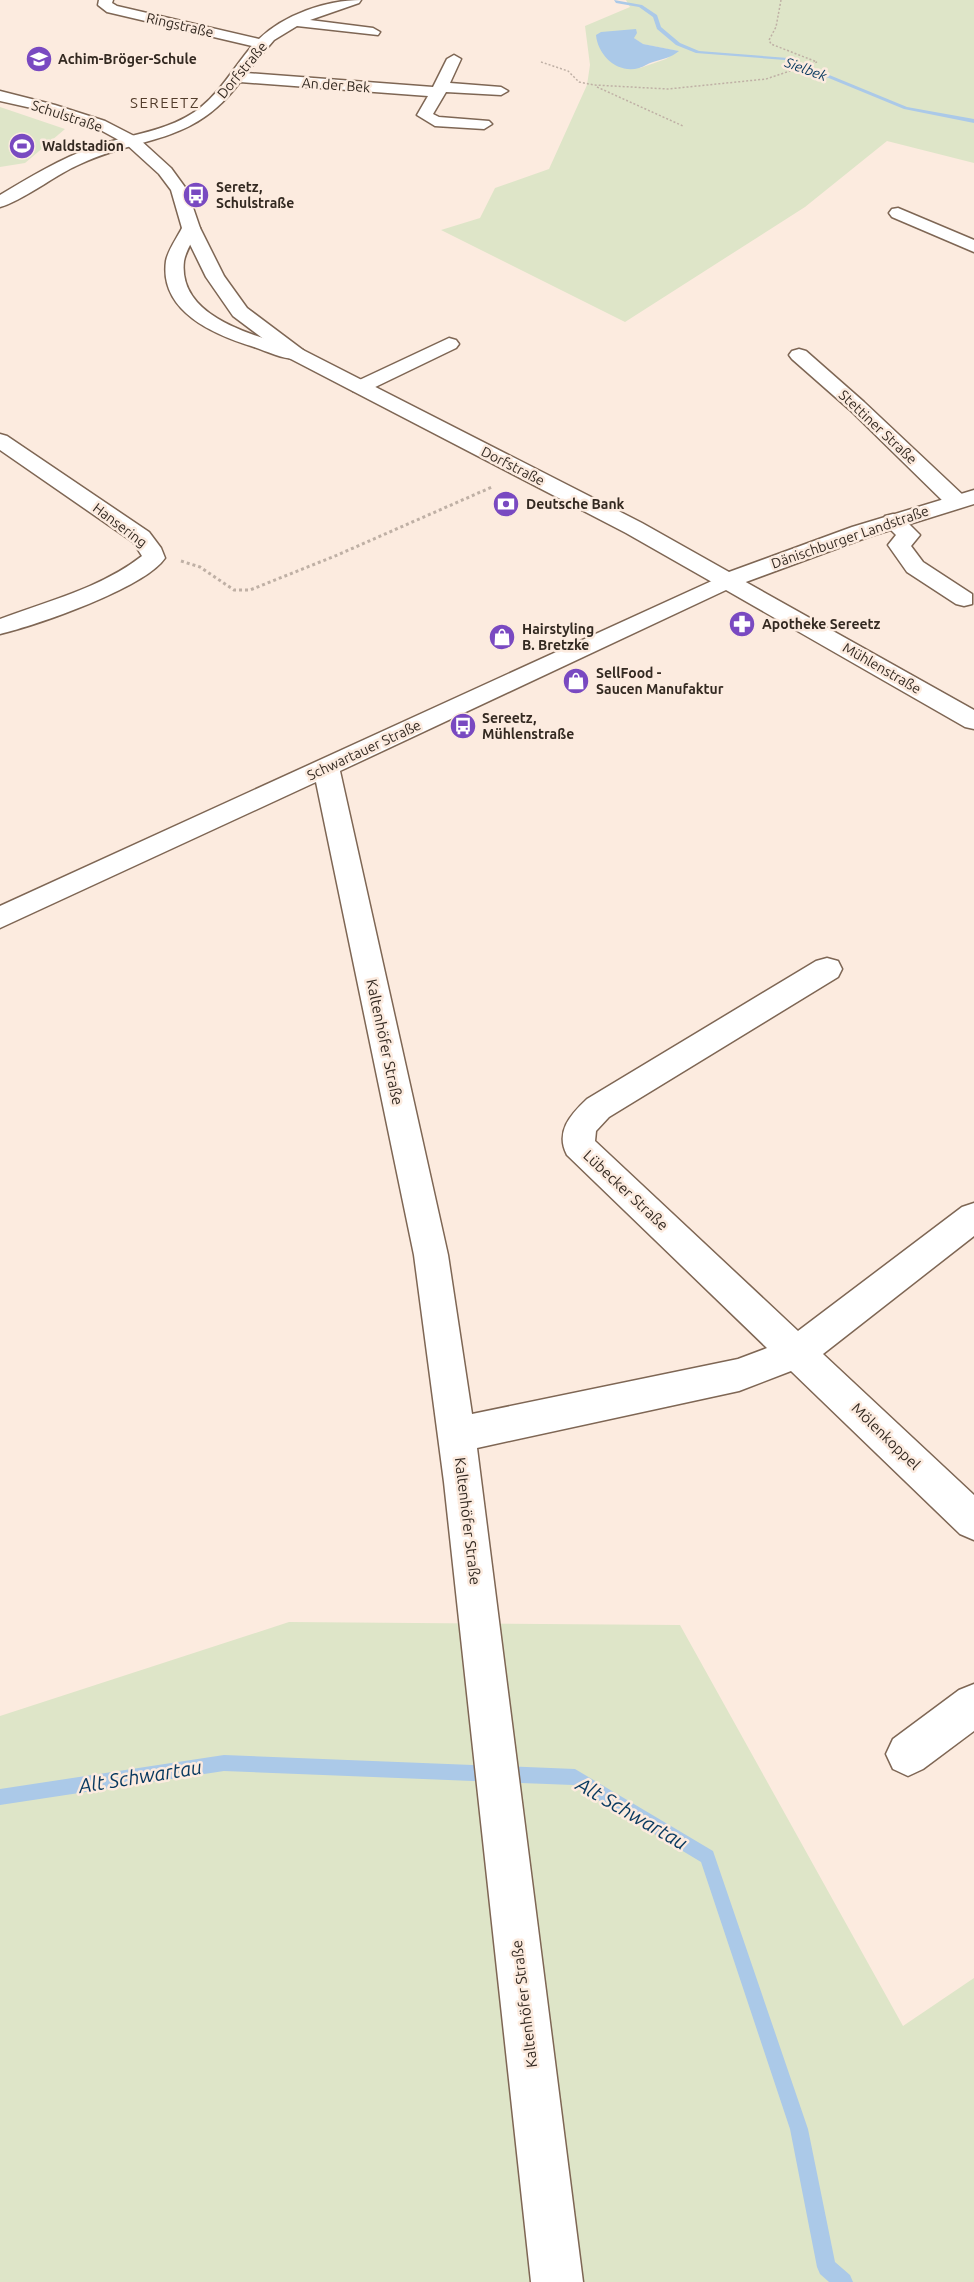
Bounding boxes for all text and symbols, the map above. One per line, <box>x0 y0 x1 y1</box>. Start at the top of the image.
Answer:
street label: Ringstraße <box>145 10 215 40</box>
street label: Dorfstraße <box>214 38 270 102</box>
school or university icon: Achim-Bröger-Schule <box>24 44 54 74</box>
place label: Achim-Bröger-Schule <box>58 51 197 67</box>
water label: Sielbek <box>782 54 830 84</box>
street label: An der Bek <box>301 75 371 95</box>
district label: SEREETZ <box>130 94 200 111</box>
street label: Schulstraße <box>29 97 105 135</box>
sports icon: Waldstadion <box>7 131 37 161</box>
place label: Waldstadion <box>42 138 124 154</box>
place label: Seretz, Schulstraße <box>216 179 294 211</box>
bus stop icon: Seretz, Schulstraße <box>181 180 211 210</box>
street label: Stettiner Straße <box>836 387 920 467</box>
street label: Dorfstraße <box>479 443 547 489</box>
bank icon: Deutsche Bank <box>491 489 521 519</box>
place label: Deutsche Bank <box>526 496 625 512</box>
street label: Hansering <box>90 499 150 551</box>
street label: Dänischburger Landstraße <box>769 502 931 572</box>
pharmacy icon: Apotheke Sereetz <box>727 609 757 639</box>
place label: Apotheke Sereetz <box>762 616 881 632</box>
place label: Hairstyling B. Bretzke <box>522 621 594 653</box>
shop icon: Hairstyling B. Bretzke <box>487 622 517 652</box>
street label: Mühlenstraße <box>840 639 924 697</box>
place label: SellFood - Saucen Manufaktur <box>596 665 724 697</box>
shop icon: SellFood - Saucen Manufaktur <box>561 666 591 696</box>
place label: Sereetz, Mühlenstraße <box>482 710 574 742</box>
bus stop icon: Sereetz, Mühlenstraße <box>448 711 478 741</box>
street label: Schwartauer Straße <box>305 717 423 783</box>
street label: Kaltenhöfer Straße <box>363 977 407 1107</box>
street label: Lübecker Straße <box>580 1146 672 1234</box>
street label: Mölenkoppel <box>848 1399 924 1473</box>
street label: Kaltenhöfer Straße <box>452 1456 484 1586</box>
water label: Alt Schwartau <box>76 1755 203 1797</box>
water label: Alt Schwartau <box>572 1771 692 1854</box>
street label: Kaltenhöfer Straße <box>508 1939 540 2069</box>

